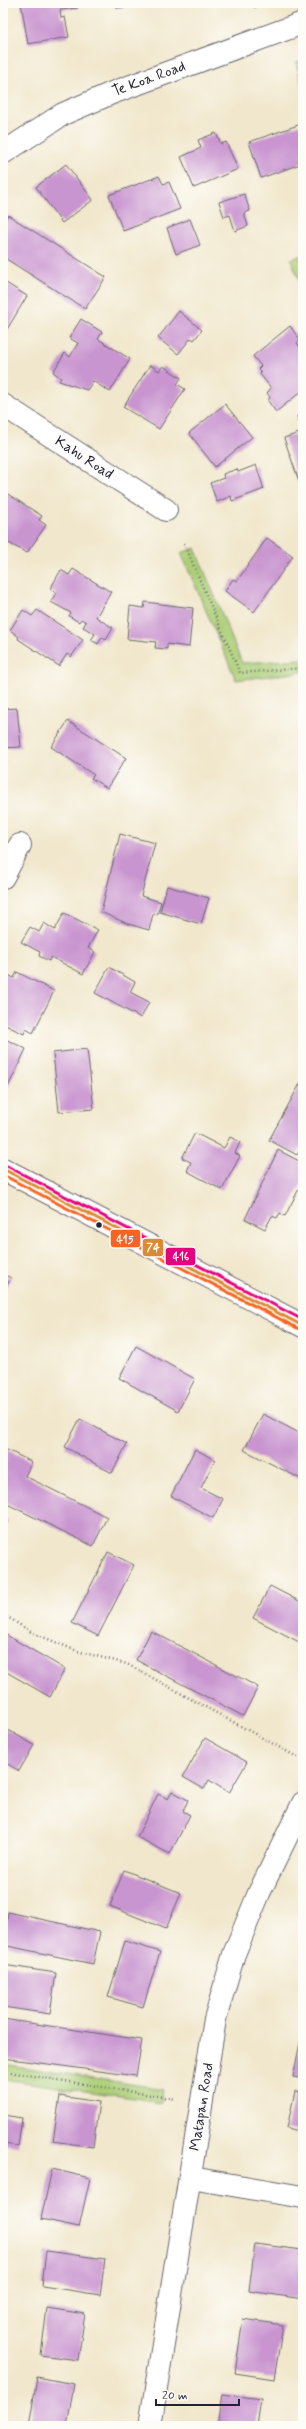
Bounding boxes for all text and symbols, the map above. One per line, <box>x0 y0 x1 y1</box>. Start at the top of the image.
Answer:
street label: Te Koa Road <box>110 56 188 102</box>
street label: Kahu Road <box>51 432 117 484</box>
unlabelled marker <box>94 1220 104 1230</box>
line badge: 415 <box>110 1229 141 1248</box>
text: 415 <box>116 1233 134 1247</box>
line badge: 74 <box>142 1238 164 1257</box>
text: 74 <box>146 1241 160 1255</box>
line badge: 416 <box>165 1247 196 1266</box>
text: 416 <box>173 1250 189 1264</box>
street label: Matapan Road <box>185 2061 219 2153</box>
scale bar <box>156 2381 239 2407</box>
text: 20 m <box>162 2388 188 2404</box>

